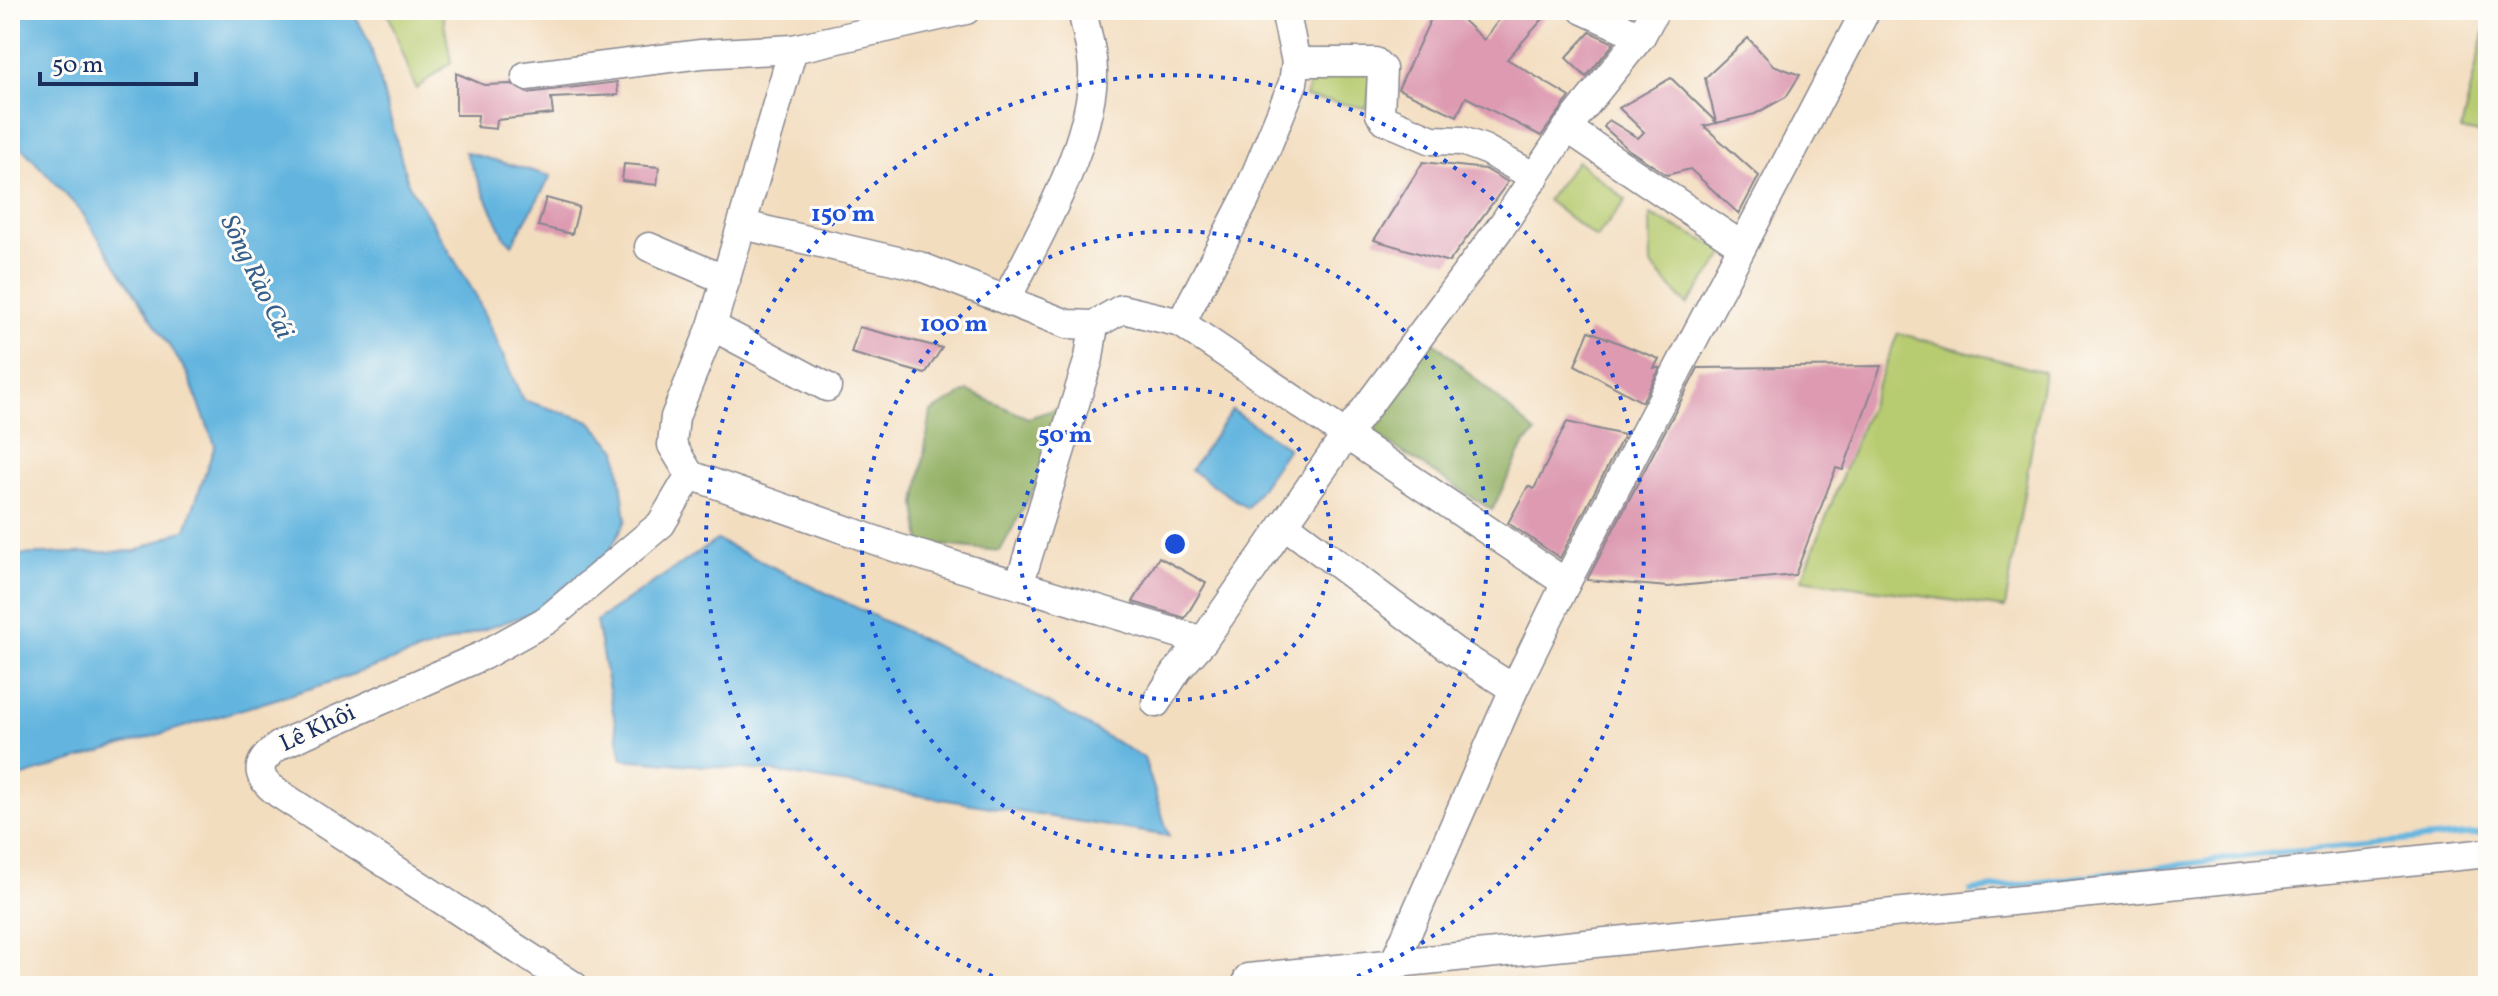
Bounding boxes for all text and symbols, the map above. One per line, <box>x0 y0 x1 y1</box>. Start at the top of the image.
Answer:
scale bar <box>40 36 196 86</box>
text: 50 m <box>52 49 104 83</box>
text: 150 m <box>811 198 875 232</box>
water label: Sông Rào Cái <box>211 209 302 345</box>
text: 100 m <box>920 308 988 342</box>
text: 50 m <box>1038 419 1092 453</box>
centre of rings <box>1161 530 1189 558</box>
street label: Lê Khôi <box>274 697 362 761</box>

